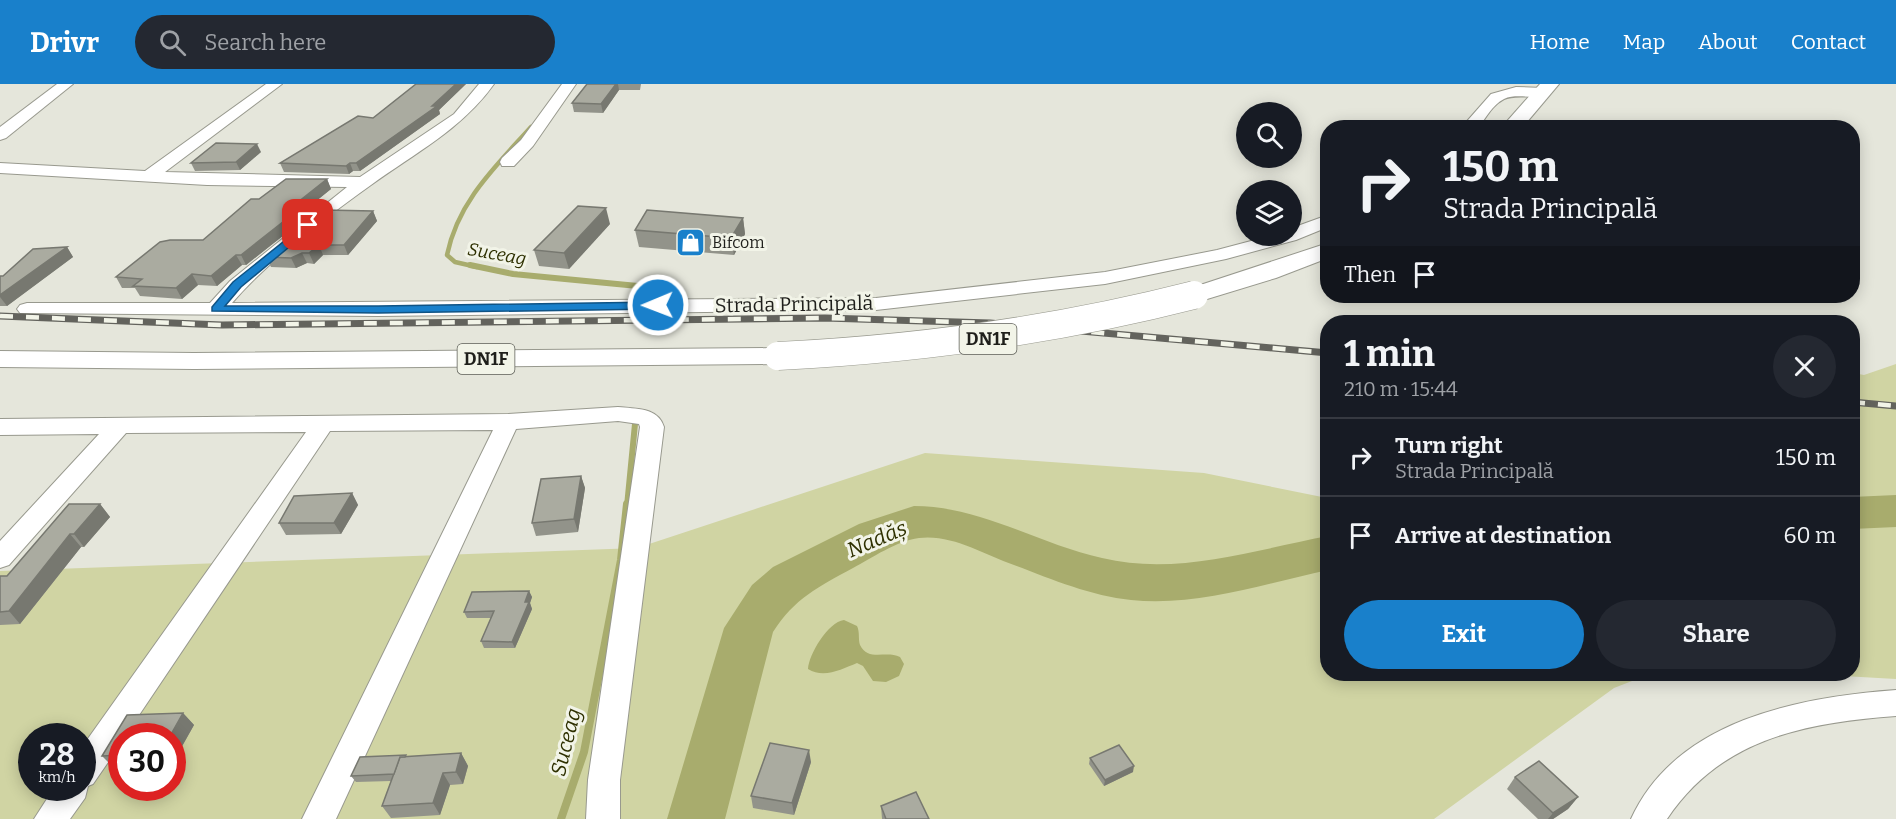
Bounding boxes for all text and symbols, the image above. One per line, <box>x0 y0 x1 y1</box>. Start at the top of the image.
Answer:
search box <box>135 15 555 69</box>
text: Drivr <box>30 26 99 59</box>
icon: search <box>156 26 189 59</box>
text: Search here <box>204 29 326 56</box>
text: Home <box>1530 29 1590 55</box>
text: Map <box>1623 29 1665 55</box>
text: About <box>1698 29 1758 55</box>
text: Contact <box>1791 29 1866 55</box>
map controls <box>1236 102 1302 246</box>
button: search <box>1236 102 1302 168</box>
text: 150 m <box>1443 142 1558 192</box>
icon: right <box>1344 144 1422 222</box>
button: layers <box>1236 180 1302 246</box>
text: Strada Principală <box>1443 193 1657 225</box>
pin <box>282 199 333 250</box>
icon: arrive <box>291 208 324 241</box>
shop icon: Bifcom <box>675 226 707 258</box>
place label: Bifcom <box>712 233 765 252</box>
water label: Suceag <box>466 238 528 270</box>
icon: arrive <box>1408 258 1441 291</box>
text: Then <box>1344 261 1396 288</box>
position arrow <box>626 273 690 337</box>
street label: Strada Principală <box>714 291 874 317</box>
road number: DN1F <box>960 324 1016 354</box>
text: 1 min <box>1344 332 1435 376</box>
button: close <box>1773 335 1836 398</box>
road number: DN1F <box>458 344 514 374</box>
text: 210 m · 15:44 <box>1344 377 1458 401</box>
text: Turn right <box>1395 432 1503 459</box>
icon: right <box>1344 441 1377 474</box>
text: 150 m <box>1776 444 1836 471</box>
text: Strada Principală <box>1395 459 1554 483</box>
water label: Nadăș <box>843 515 911 563</box>
icon: arrive <box>1344 519 1377 552</box>
text: Arrive at destination <box>1395 522 1611 549</box>
text: 60 m <box>1784 522 1836 549</box>
button: Exit <box>1344 600 1584 669</box>
button: Share <box>1596 600 1836 669</box>
water label: Suceag <box>545 705 587 779</box>
speed limit sign: 30 <box>108 723 186 801</box>
text: 28 <box>40 737 74 773</box>
text: km/h <box>38 768 76 786</box>

